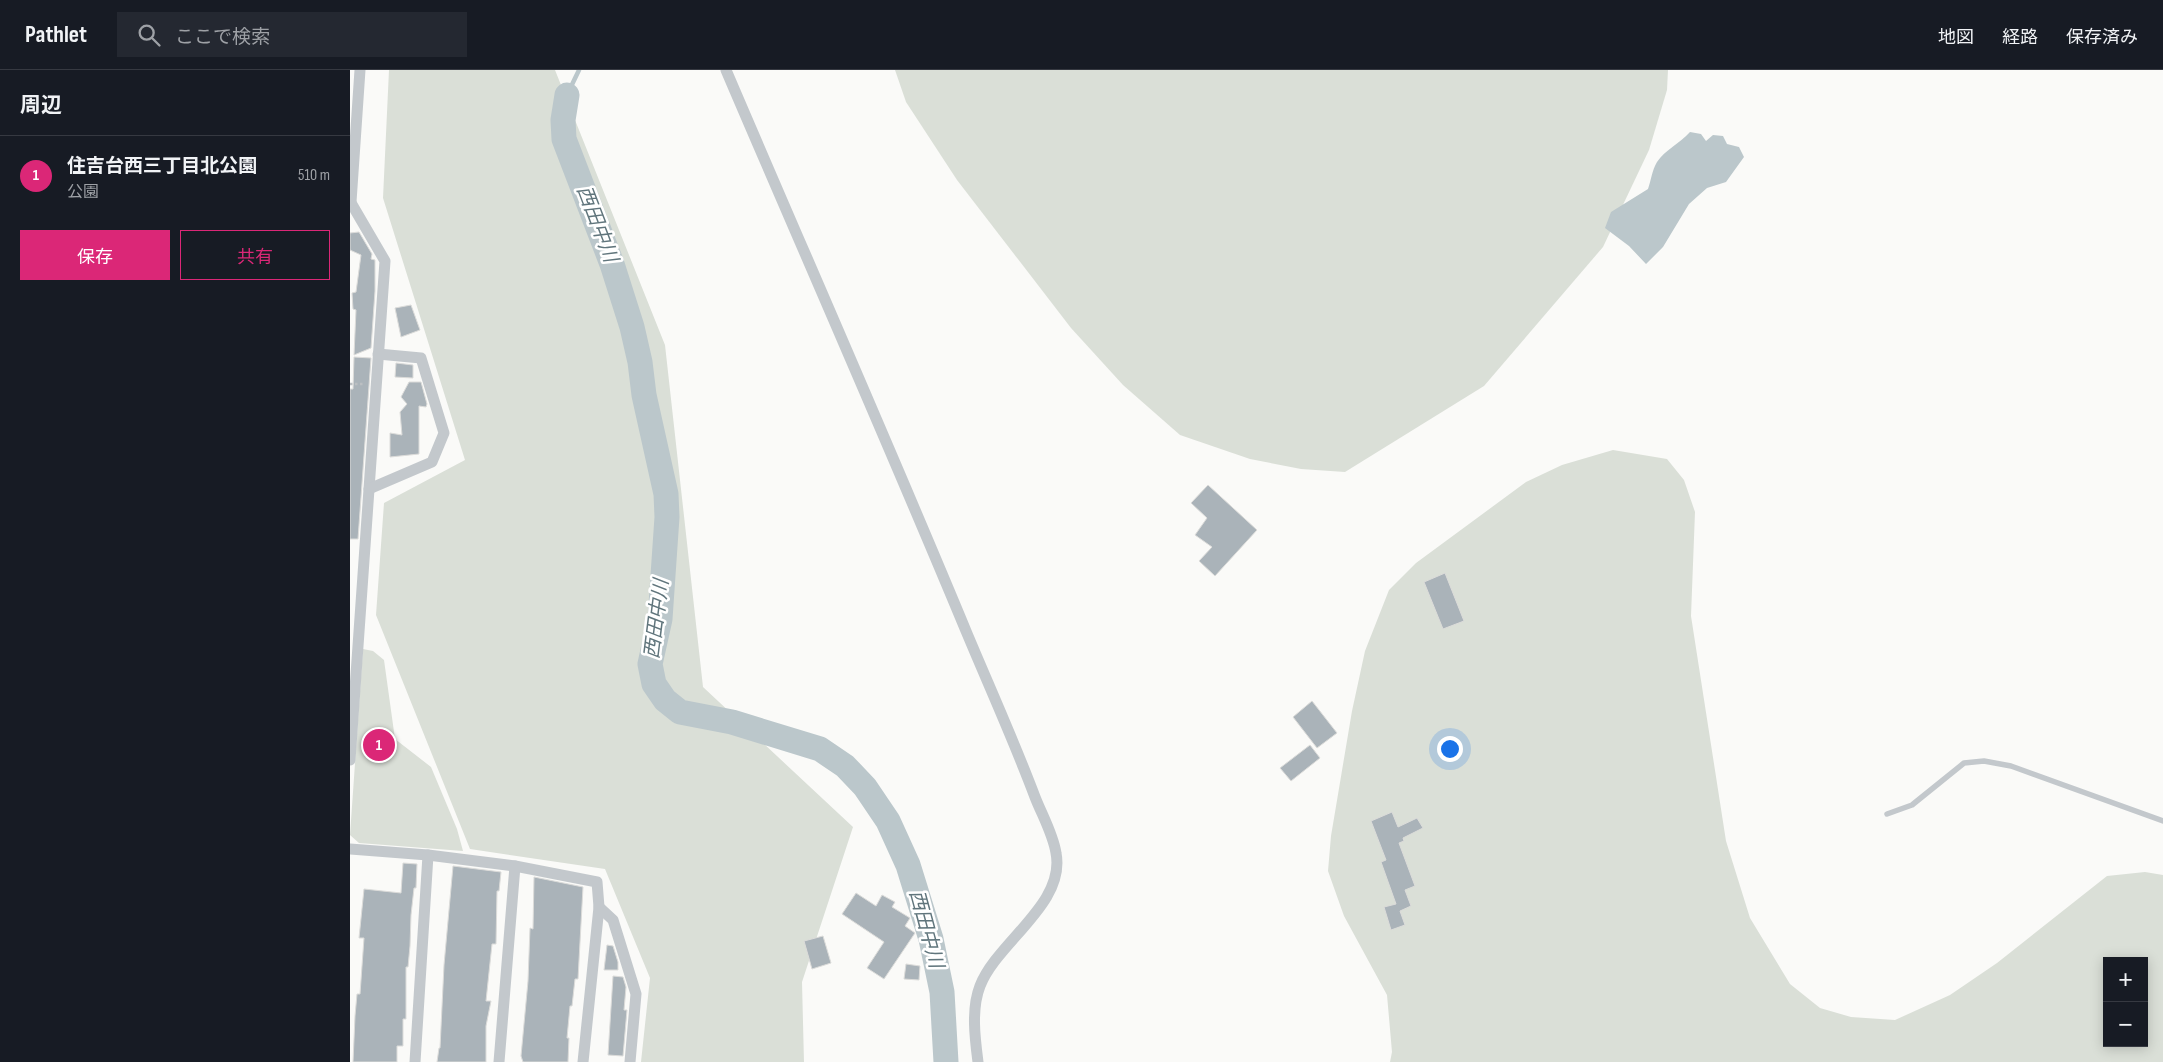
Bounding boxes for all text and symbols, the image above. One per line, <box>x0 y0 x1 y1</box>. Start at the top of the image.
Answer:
search box <box>117 12 467 57</box>
text: Pathlet <box>25 20 87 49</box>
icon: search <box>135 21 163 49</box>
text: ここで検索 <box>175 26 270 49</box>
text: 地図 <box>1938 27 1974 48</box>
text: 経路 <box>2002 27 2038 48</box>
text: 保存済み <box>2066 27 2138 48</box>
text: 周辺 <box>20 93 62 118</box>
text: 住吉台西三丁目北公園 <box>67 155 257 178</box>
text: 1 <box>33 166 39 185</box>
text: 510 m <box>298 166 330 185</box>
water label: 西田中川 <box>571 182 623 268</box>
text: 公園 <box>67 183 99 202</box>
button: 保存 <box>20 230 170 280</box>
button: 共有 <box>180 230 330 280</box>
water label: 西田中川 <box>640 576 674 660</box>
pin: 1 <box>363 726 395 764</box>
your location <box>1437 736 1463 762</box>
water label: 西田中川 <box>904 887 948 973</box>
map controls <box>2103 957 2148 1047</box>
button: + <box>2103 957 2148 1002</box>
button: − <box>2103 1002 2148 1047</box>

